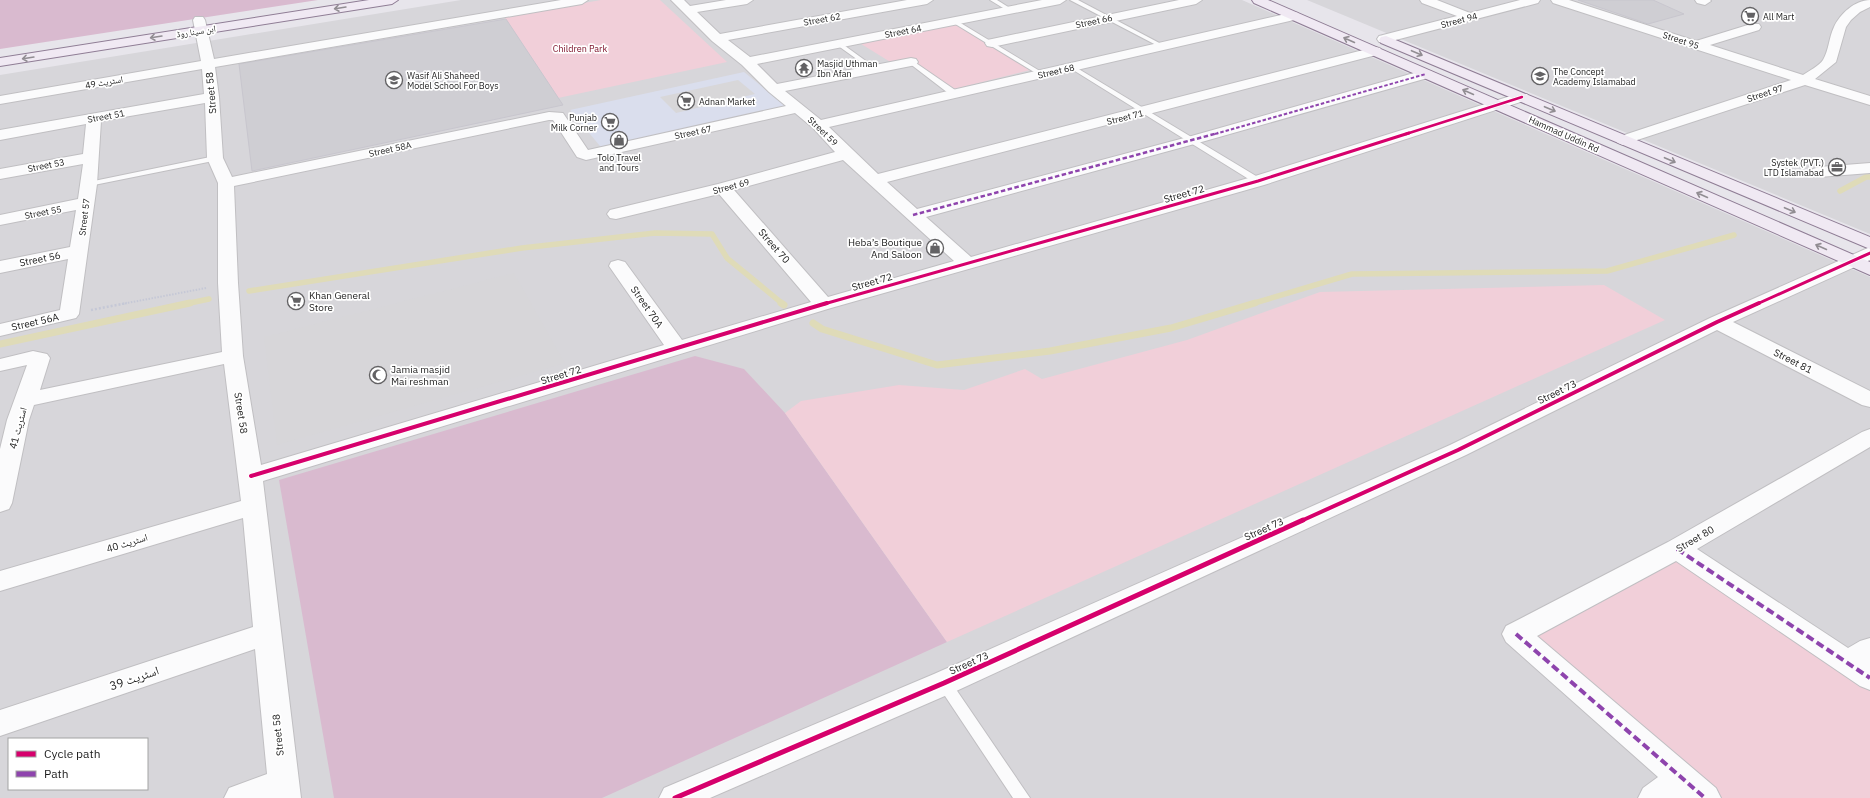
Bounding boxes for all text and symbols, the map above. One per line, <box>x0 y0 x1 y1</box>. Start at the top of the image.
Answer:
one-way arrow <box>334 4 347 12</box>
supermarket icon: All Mart <box>1740 6 1760 26</box>
street label: Street 62 <box>803 10 841 28</box>
street label: Street 94 <box>1439 10 1479 30</box>
place label: All Mart <box>1763 11 1794 22</box>
street label: Street 66 <box>1074 12 1114 30</box>
street label: ابن سینا روڈ <box>176 22 216 40</box>
street label: Street 64 <box>883 22 923 40</box>
street label: Street 95 <box>1661 29 1701 51</box>
one-way arrow <box>150 33 163 41</box>
one-way arrow <box>1343 36 1355 43</box>
park label: Children Park <box>553 43 607 54</box>
one-way arrow <box>1411 50 1423 57</box>
one-way arrow <box>22 54 35 62</box>
temple icon: Masjid Uthman Ibn Afan <box>794 58 814 78</box>
place label: Masjid Uthman Ibn Afan <box>817 58 878 79</box>
street label: Street 68 <box>1036 61 1076 81</box>
school or university icon: The Concept Academy Islamabad <box>1530 66 1550 86</box>
place label: The Concept Academy Islamabad <box>1553 66 1636 87</box>
school or university icon: Wasif Ali Shaheed Model School For Boys <box>384 70 404 90</box>
place label: Wasif Ali Shaheed Model School For Boys <box>407 70 499 91</box>
street label: Street 58 <box>203 72 219 114</box>
street label: اسٹریٹ 49 <box>84 73 124 91</box>
street label: Street 97 <box>1745 82 1785 104</box>
one-way arrow <box>1462 88 1474 95</box>
supermarket icon: Adnan Market <box>676 91 696 111</box>
place label: Adnan Market <box>699 96 755 107</box>
one-way arrow <box>1544 106 1556 113</box>
street label: Street 51 <box>87 107 125 125</box>
street label: Street 71 <box>1105 107 1145 127</box>
place label: Punjab Milk Corner <box>551 112 598 133</box>
supermarket icon: Punjab Milk Corner <box>600 112 620 132</box>
street label: Street 59 <box>806 114 840 148</box>
street label: Hammad Uddin Rd <box>1527 114 1601 154</box>
street label: Street 67 <box>673 123 713 141</box>
shop icon: Tolo Travel and Tours <box>609 130 629 150</box>
street label: Street 58A <box>368 139 413 159</box>
place label: Tolo Travel and Tours <box>597 152 641 173</box>
street label: Street 53 <box>26 156 66 174</box>
one-way arrow <box>1663 156 1675 164</box>
place label: Systek (PVT.) LTD Islamabad <box>1764 157 1824 178</box>
office icon: Systek (PVT.) LTD Islamabad <box>1827 157 1847 177</box>
street label: Street 69 <box>711 176 751 196</box>
street label: Street 72 <box>1162 182 1206 206</box>
one-way arrow <box>1697 191 1709 198</box>
street label: Street 57 <box>76 198 92 236</box>
street label: Street 55 <box>23 203 63 221</box>
one-way arrow <box>1783 207 1795 214</box>
street label: Street 70 <box>755 226 793 266</box>
place label: Heba’s Boutique And Saloon <box>848 236 923 261</box>
shop icon: Heba’s Boutique And Saloon <box>925 238 945 258</box>
one-way arrow <box>1816 243 1828 251</box>
street label: Street 56 <box>18 249 62 269</box>
street label: Street 72 <box>850 270 894 294</box>
street label: Street 70A <box>628 284 666 331</box>
place label: Khan General Store <box>309 289 370 314</box>
supermarket icon: Khan General Store <box>286 291 306 311</box>
street label: Street 56A <box>10 310 61 334</box>
street label: Street 81 <box>1771 346 1815 376</box>
place label: Jamia masjid Mai reshman <box>391 363 450 388</box>
street label: Street 72 <box>539 363 583 387</box>
mosque icon: Jamia masjid Mai reshman <box>368 365 388 385</box>
street label: Street 73 <box>1535 377 1579 407</box>
street label: Street 58 <box>231 391 251 435</box>
street label: اسٹریٹ 41 <box>6 406 30 450</box>
street label: Street 73 <box>1242 515 1286 543</box>
street label: Street 80 <box>1674 523 1716 555</box>
street label: اسٹریٹ 40 <box>105 531 149 555</box>
street label: Street 73 <box>947 649 991 677</box>
street label: اسٹریٹ 39 <box>107 663 161 694</box>
street label: Street 58 <box>269 714 287 756</box>
legend <box>8 738 148 790</box>
text: Cycle path <box>44 746 101 761</box>
text: Path <box>44 766 69 781</box>

